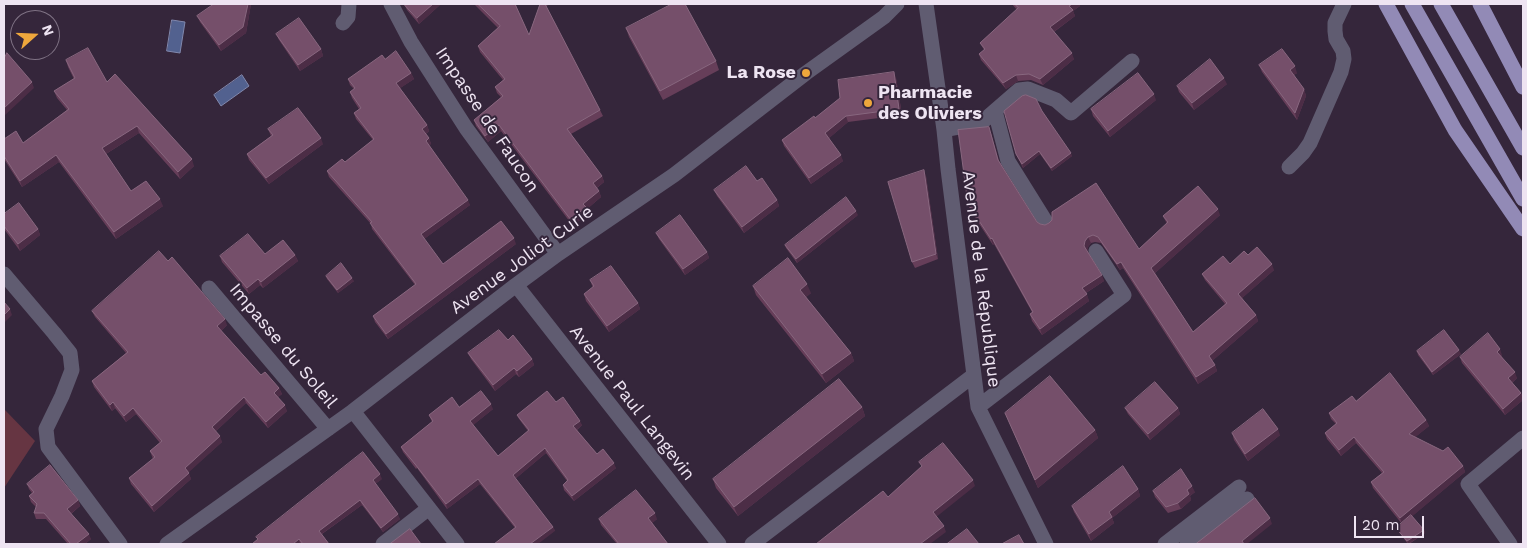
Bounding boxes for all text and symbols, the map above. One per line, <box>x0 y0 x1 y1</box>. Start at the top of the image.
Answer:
north arrow <box>10 10 60 60</box>
text: N <box>39 23 57 38</box>
street label: Impasse de Faucon <box>430 43 544 197</box>
place label: La Rose <box>727 62 796 84</box>
marker: La Rose <box>800 67 812 79</box>
place label: Pharmacie des Oliviers <box>878 82 982 125</box>
marker: Pharmacie des Oliviers <box>862 97 874 109</box>
street label: Avenue de la République <box>957 169 1005 389</box>
street label: Avenue Joliot Curie <box>446 201 598 319</box>
street label: Impasse du Soleil <box>224 279 342 413</box>
street label: Avenue Paul Langevin <box>565 321 699 485</box>
scale bar <box>1357 506 1427 538</box>
text: 20 m <box>1362 516 1400 534</box>

